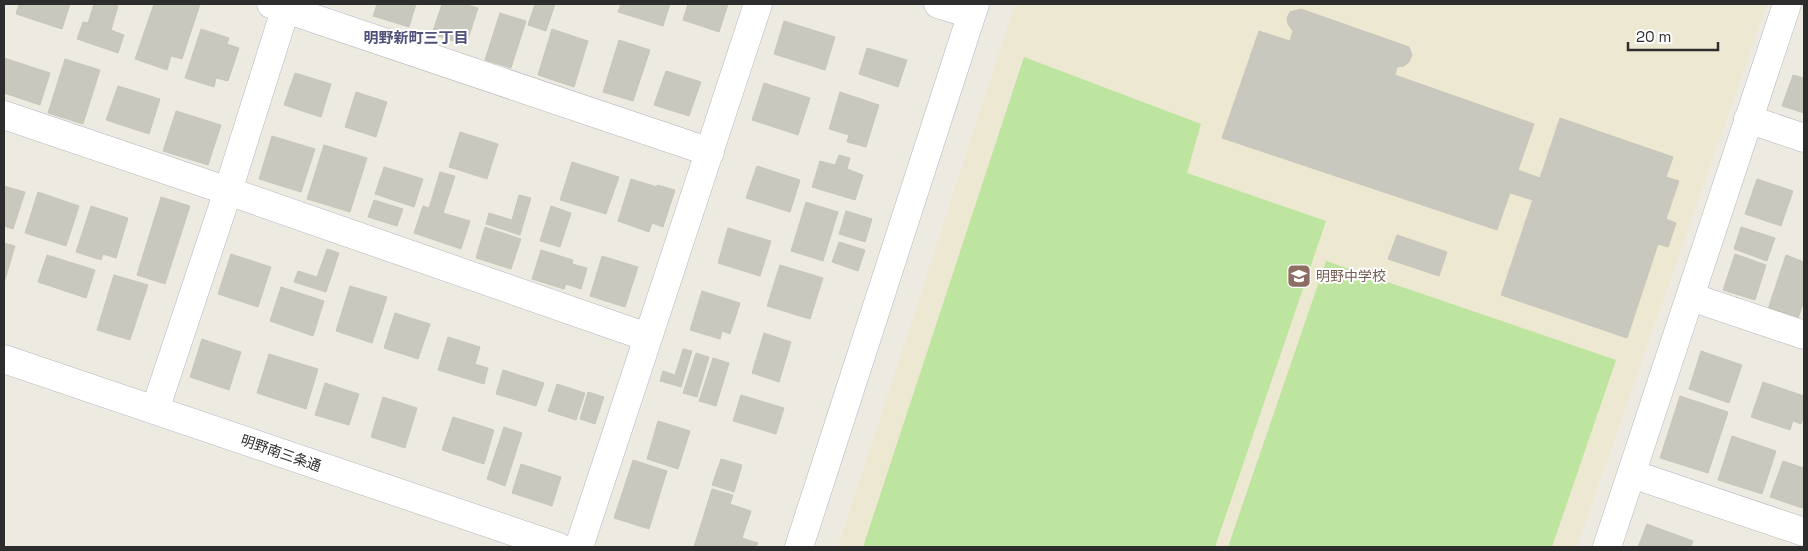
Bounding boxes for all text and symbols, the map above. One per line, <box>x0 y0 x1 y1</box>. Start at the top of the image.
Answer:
scale bar <box>1628 20 1718 52</box>
text: 20 m <box>1636 27 1671 46</box>
district label: 明野新町三丁目 <box>363 28 469 47</box>
school or university icon: 明野中学校 <box>1286 263 1312 289</box>
place label: 明野中学校 <box>1316 267 1386 285</box>
street label: 明野南三条通 <box>238 431 324 475</box>

